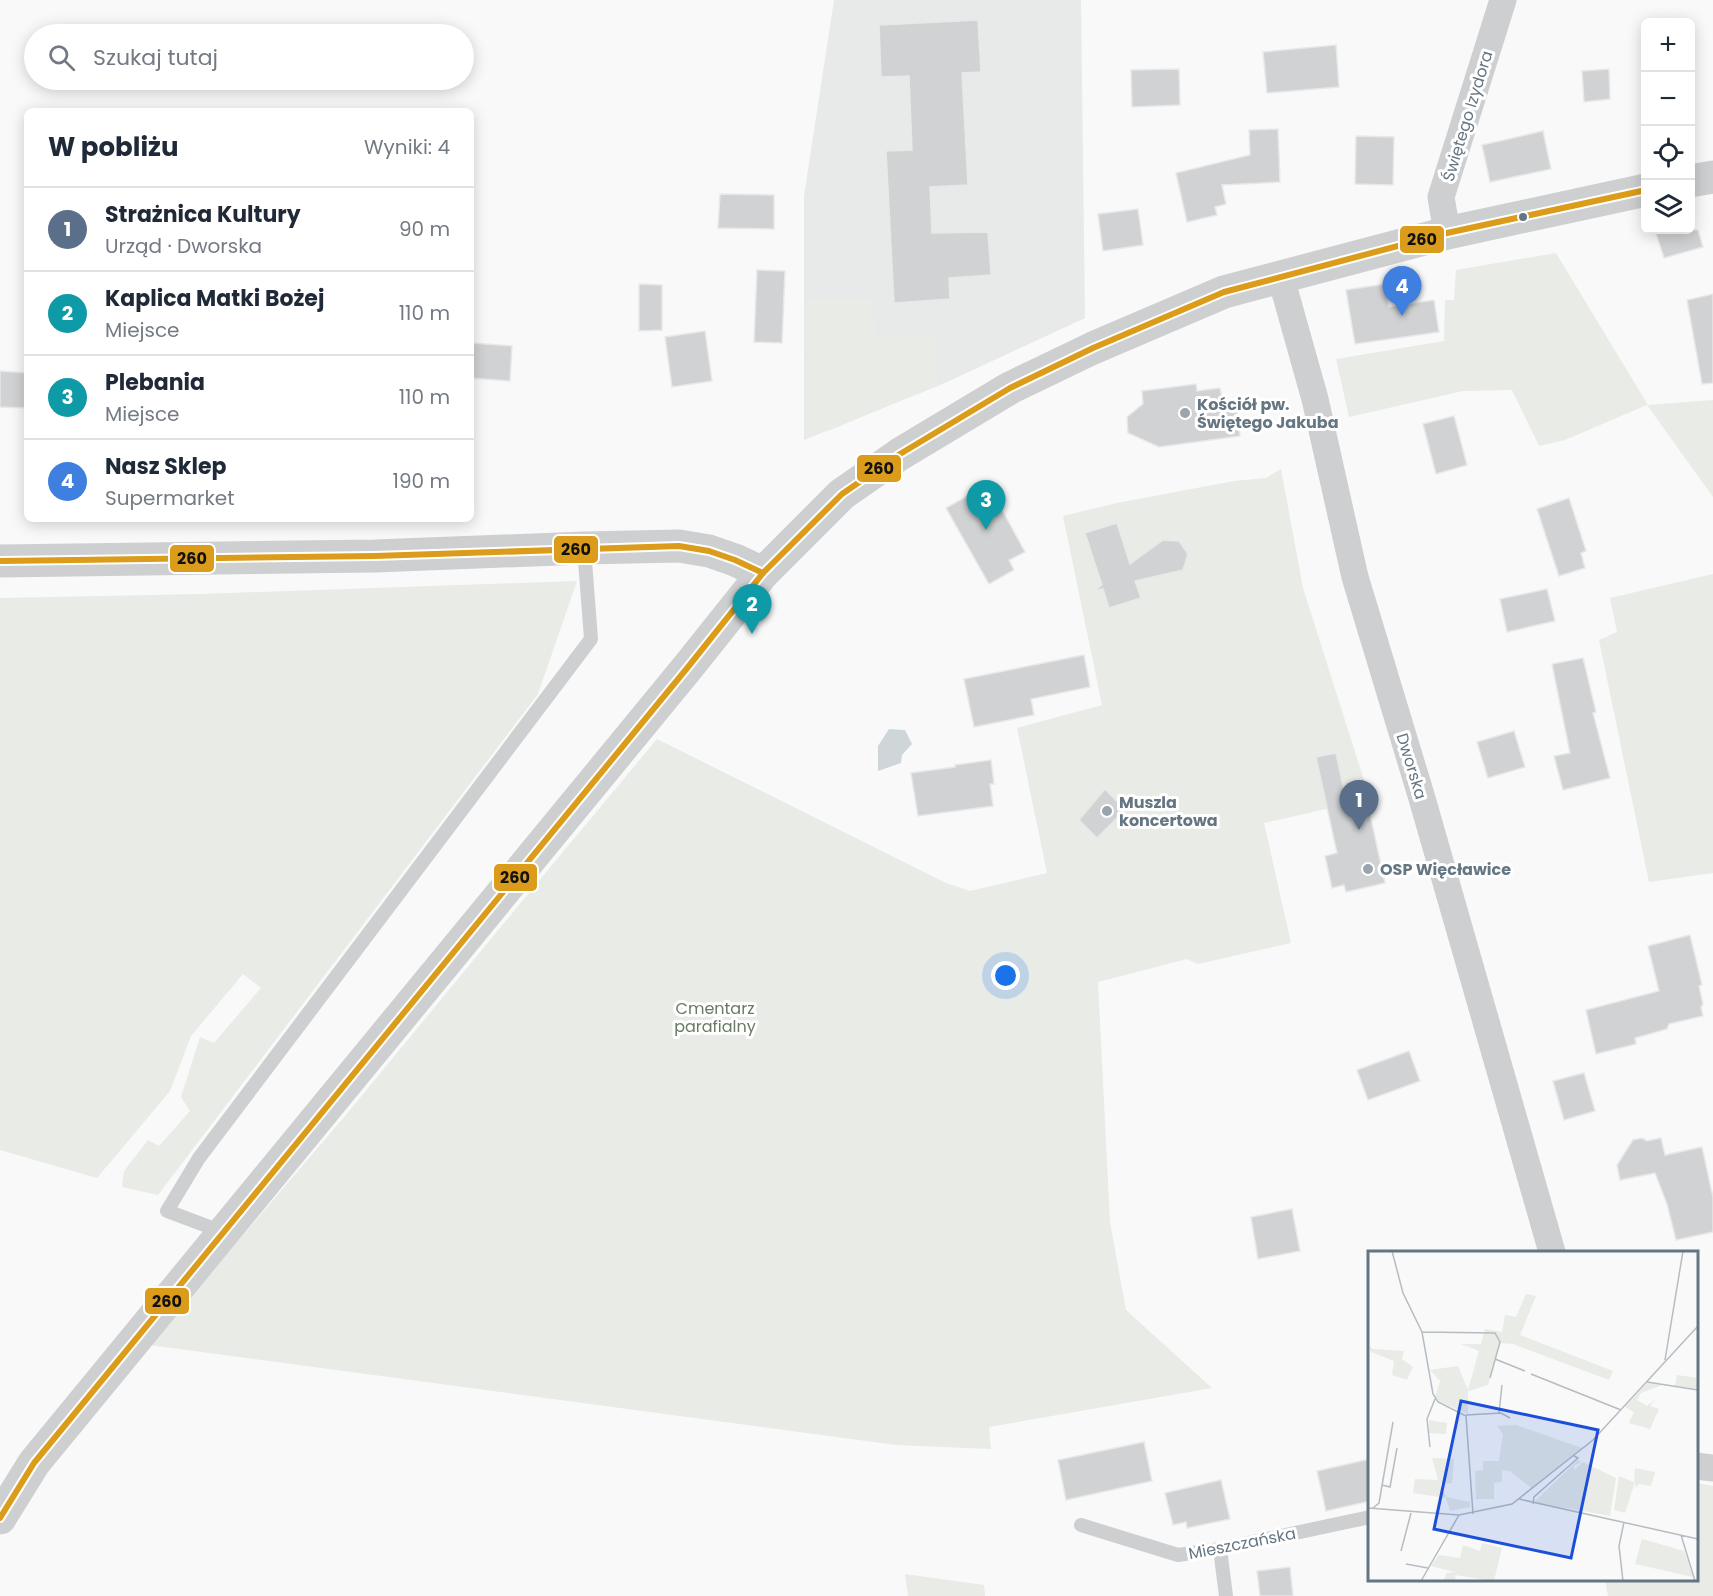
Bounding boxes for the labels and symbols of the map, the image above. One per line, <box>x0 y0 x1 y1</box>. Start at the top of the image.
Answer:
street label: Świętego Izydora <box>1437 48 1498 184</box>
unlabelled marker <box>1517 211 1529 223</box>
line badge: 260 <box>1399 225 1445 254</box>
text: 260 <box>1407 228 1437 251</box>
pin: 4 <box>1382 266 1422 316</box>
place label: Kościół pw. Świętego Jakuba <box>1197 393 1339 434</box>
marker: Kościół pw. Świętego Jakuba <box>1178 406 1192 420</box>
line badge: 260 <box>856 454 902 483</box>
text: 260 <box>864 457 894 480</box>
pin: 3 <box>966 480 1006 530</box>
line badge: 260 <box>553 535 599 564</box>
text: 260 <box>561 538 591 561</box>
line badge: 260 <box>169 544 215 573</box>
text: 260 <box>177 547 207 570</box>
pin: 2 <box>732 584 771 634</box>
street label: Dworska <box>1391 730 1432 802</box>
pin: 1 <box>1340 780 1378 830</box>
place label: Muszla koncertowa <box>1119 791 1218 832</box>
marker: Muszla koncertowa <box>1100 804 1114 818</box>
place label: OSP Więcławice <box>1380 858 1511 881</box>
marker: OSP Więcławice <box>1361 862 1375 876</box>
line badge: 260 <box>493 863 538 892</box>
text: 260 <box>500 866 530 889</box>
your location <box>991 961 1020 990</box>
park label: Cmentarz parafialny <box>674 997 756 1038</box>
inset map <box>1368 1251 1698 1581</box>
line badge: 260 <box>144 1287 190 1315</box>
text: 260 <box>152 1290 182 1313</box>
street label: Mieszczańska <box>1187 1522 1298 1565</box>

